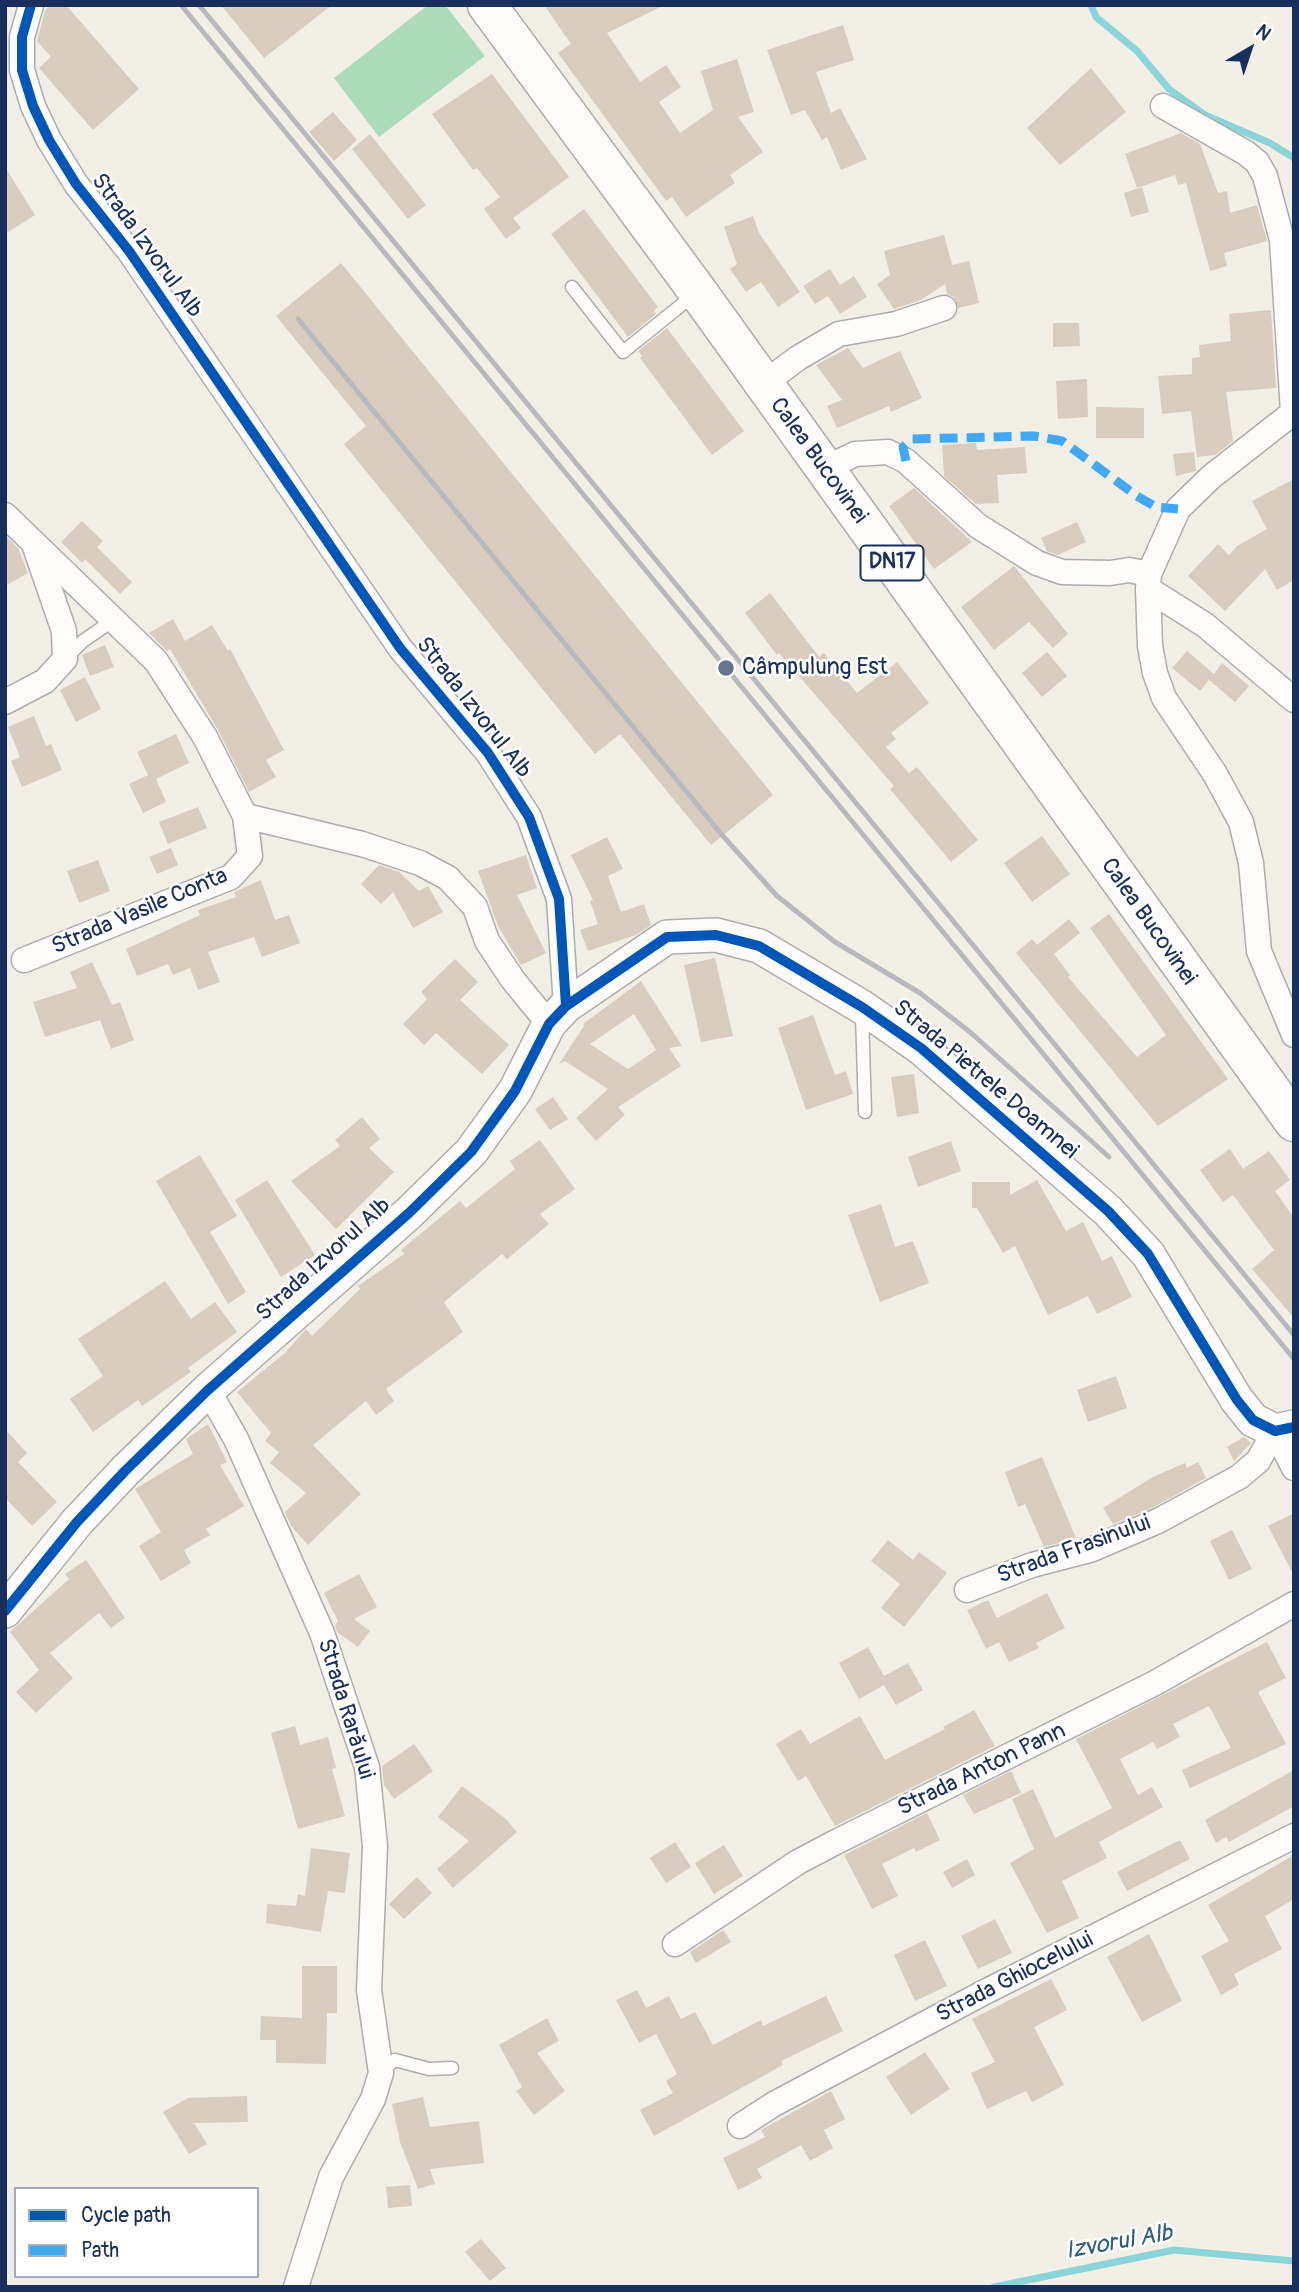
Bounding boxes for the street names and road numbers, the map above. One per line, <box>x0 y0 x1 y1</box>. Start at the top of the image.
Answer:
street label: Strada Izvorul Alb <box>84 168 208 324</box>
street label: Calea Bucovinei <box>763 393 873 529</box>
road number: DN17 <box>860 546 924 580</box>
street label: Strada Izvorul Alb <box>409 632 537 784</box>
street label: Calea Bucovinei <box>1094 853 1202 991</box>
street label: Strada Vasile Conta <box>48 863 232 961</box>
street label: Strada Pietrele Doamnei <box>887 994 1083 1166</box>
street label: Strada Izvorul Alb <box>251 1192 397 1328</box>
street label: Strada Frasinului <box>994 1509 1154 1591</box>
street label: Strada Rarăului <box>311 1635 379 1783</box>
street label: Strada Anton Pann <box>893 1717 1071 1823</box>
street label: Strada Ghiocelului <box>932 1927 1098 2029</box>

